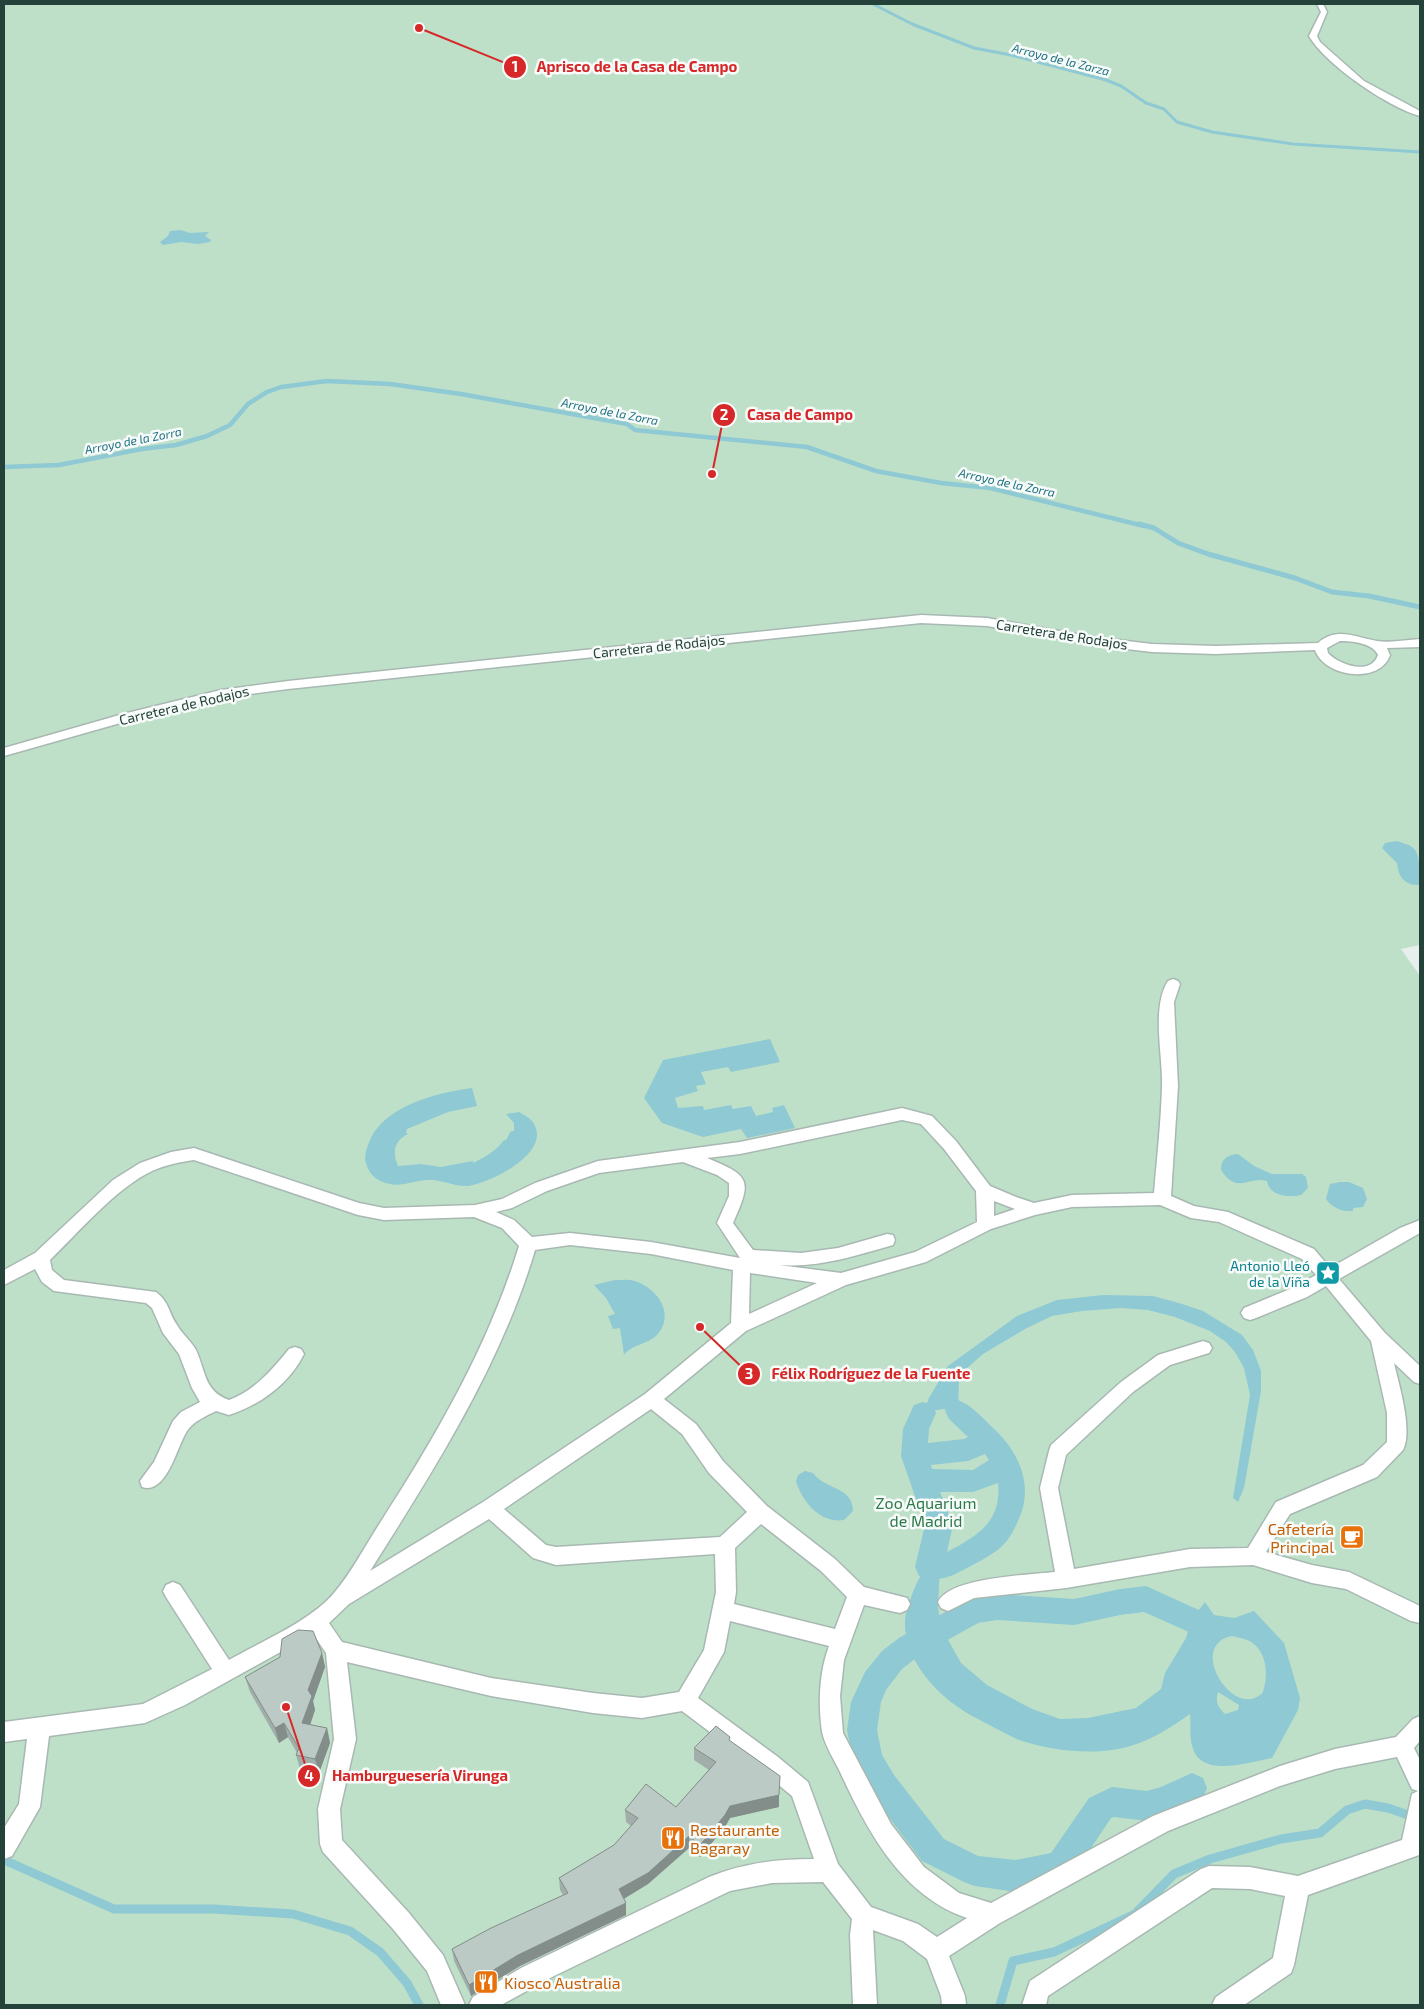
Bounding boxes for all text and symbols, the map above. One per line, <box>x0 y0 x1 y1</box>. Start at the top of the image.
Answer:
water label: Arroyo de la Zarza <box>1010 40 1111 79</box>
callout: Aprisco de la Casa de Campo <box>502 52 748 82</box>
text: 1 <box>512 57 518 75</box>
text: Aprisco de la Casa de Campo <box>537 57 737 75</box>
water label: Arroyo de la Zorra <box>559 395 660 428</box>
callout: Casa de Campo <box>712 400 863 430</box>
text: 2 <box>720 405 729 423</box>
text: Casa de Campo <box>747 405 853 423</box>
water label: Arroyo de la Zorra <box>82 424 183 457</box>
water label: Arroyo de la Zorra <box>956 465 1057 500</box>
street label: Carretera de Rodajos <box>995 615 1129 653</box>
street label: Carretera de Rodajos <box>592 631 726 661</box>
street label: Carretera de Rodajos <box>117 682 251 728</box>
place label: Antonio Lleó de la Viña <box>1230 1257 1310 1290</box>
place icon: Antonio Lleó de la Viña <box>1315 1260 1341 1286</box>
callout: Félix Rodríguez de la Fuente <box>737 1359 981 1389</box>
text: 3 <box>745 1364 753 1382</box>
text: Félix Rodríguez de la Fuente <box>771 1364 971 1382</box>
park label: Zoo Aquarium de Madrid <box>876 1493 976 1530</box>
place label: Cafetería Principal <box>1268 1519 1334 1556</box>
cafe icon: Cafetería Principal <box>1339 1524 1365 1550</box>
callout: Hamburguesería Virunga <box>297 1761 518 1791</box>
text: 4 <box>304 1766 314 1784</box>
text: Hamburguesería Virunga <box>332 1766 508 1784</box>
place label: Restaurante Bagaray <box>690 1820 780 1857</box>
restaurant icon: Restaurante Bagaray <box>660 1825 686 1851</box>
restaurant icon: Kiosco Australia <box>473 1969 499 1995</box>
place label: Kiosco Australia <box>504 1973 621 1992</box>

